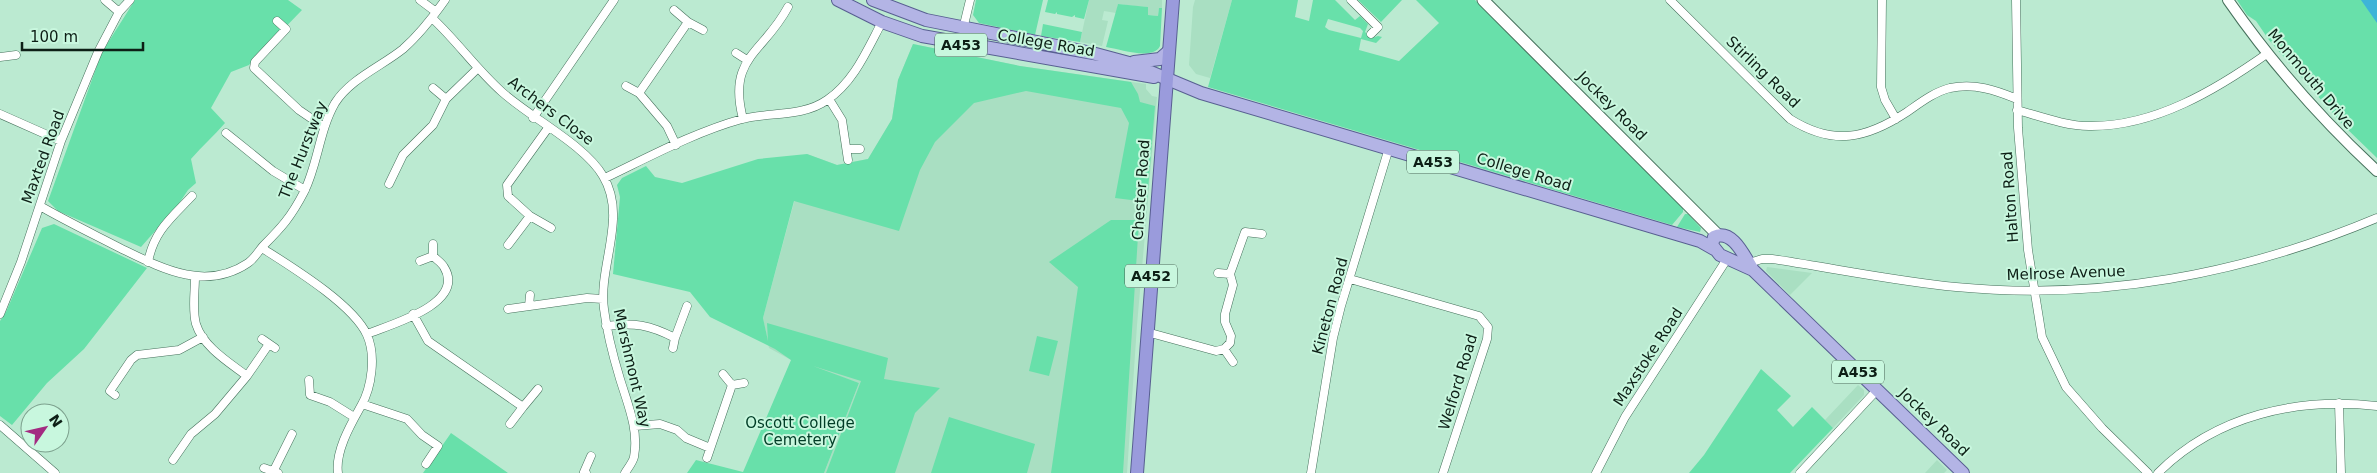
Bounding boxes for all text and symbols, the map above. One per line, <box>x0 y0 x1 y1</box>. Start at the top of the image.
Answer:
scale bar <box>22 20 144 52</box>
street label: Monmouth Drive <box>2264 25 2358 133</box>
street label: College Road <box>996 26 1096 60</box>
text: 100 m <box>30 28 78 46</box>
street label: Stirling Road <box>1722 32 1804 112</box>
road number: A453 <box>935 34 987 56</box>
street label: Jockey Road <box>1573 67 1650 144</box>
street label: Archers Close <box>505 73 597 149</box>
street label: The Hurstway <box>275 98 331 202</box>
street label: Maxted Road <box>18 108 68 206</box>
street label: Chester Road <box>1129 139 1153 241</box>
street label: College Road <box>1474 149 1574 195</box>
road number: A453 <box>1407 150 1459 173</box>
street label: Halton Road <box>1998 151 2022 243</box>
street label: Kineton Road <box>1308 256 1352 356</box>
street label: Melrose Avenue <box>2006 262 2126 284</box>
road number: A452 <box>1125 264 1177 288</box>
street label: Maxstoke Road <box>1609 304 1687 410</box>
street label: Marshmont Way <box>610 307 654 429</box>
street label: Welford Road <box>1435 332 1481 432</box>
road number: A453 <box>1832 361 1884 384</box>
street label: Jockey Road <box>1894 383 1973 460</box>
north arrow <box>20 403 70 453</box>
text: N <box>46 411 66 430</box>
park label: Oscott College Cemetery <box>745 414 855 449</box>

